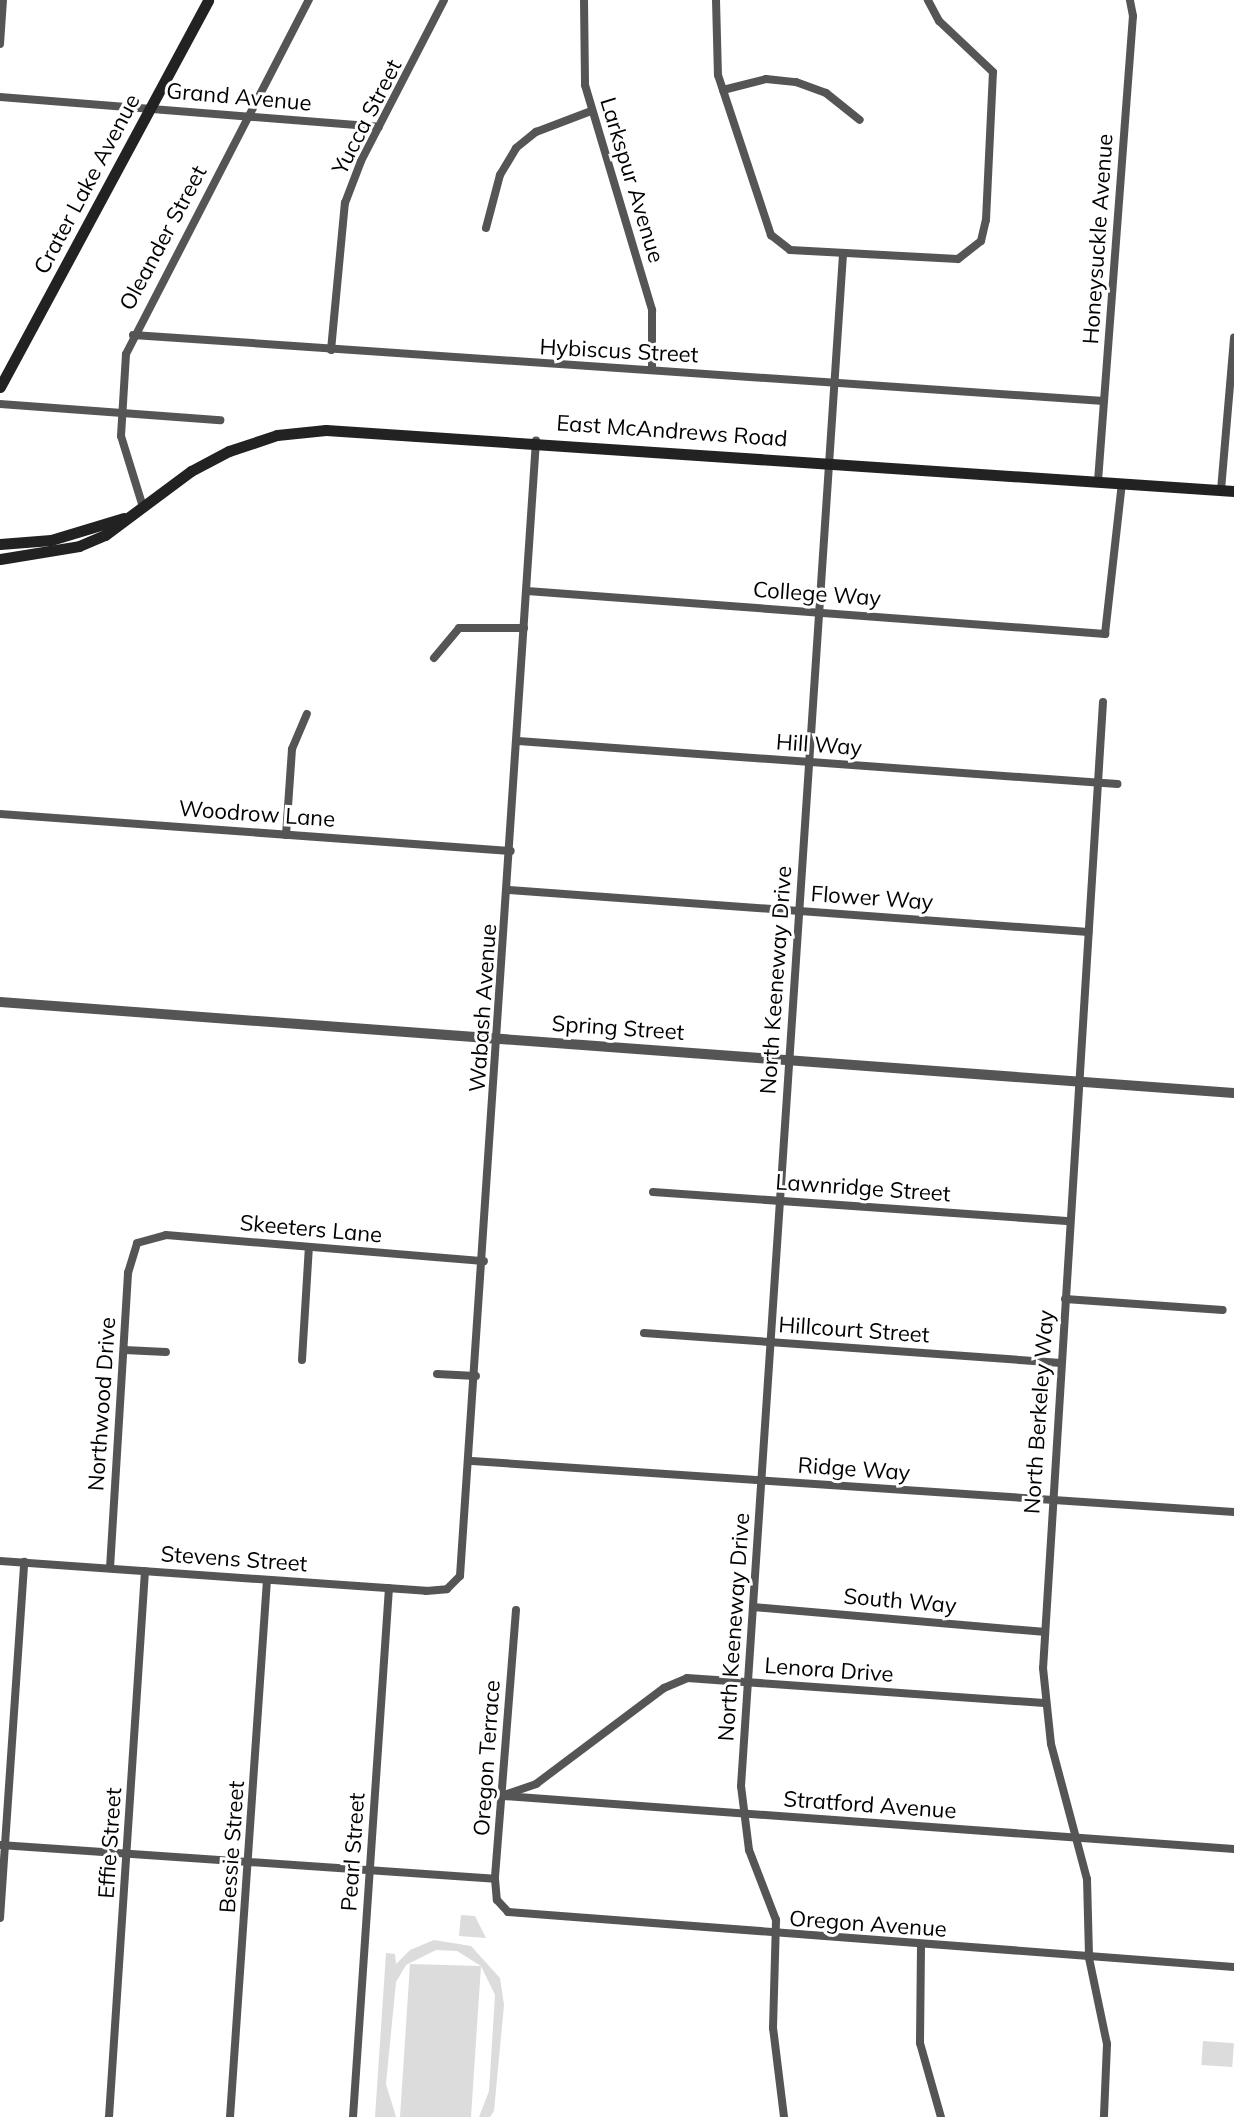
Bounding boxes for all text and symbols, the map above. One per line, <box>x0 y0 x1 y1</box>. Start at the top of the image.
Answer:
street label: Yucca Street <box>327 55 407 179</box>
street label: Grand Avenue <box>165 78 313 116</box>
street label: Crater Lake Avenue <box>28 90 146 278</box>
street label: Larkspur Avenue <box>594 94 670 266</box>
street label: Honeysuckle Avenue <box>1077 133 1119 345</box>
street label: Oleander Street <box>114 161 212 315</box>
street label: Hybiscus Street <box>539 334 699 368</box>
street label: East McAndrews Road <box>556 410 788 452</box>
street label: College Way <box>752 576 882 612</box>
street label: Hill Way <box>775 729 863 761</box>
street label: Woodrow Lane <box>178 795 336 833</box>
street label: North Keeneway Drive <box>755 865 797 1095</box>
street label: Flower Way <box>810 881 934 915</box>
street label: Wabash Avenue <box>464 923 502 1093</box>
street label: Spring Street <box>551 1010 685 1046</box>
street label: Lawnridge Street <box>775 1169 951 1207</box>
street label: Skeeters Lane <box>239 1210 383 1248</box>
street label: North Berkeley Way <box>1019 1309 1059 1515</box>
street label: Hillcourt Street <box>778 1312 930 1348</box>
street label: Northwood Drive <box>83 1316 121 1492</box>
street label: Ridge Way <box>797 1452 911 1486</box>
street label: North Keeneway Drive <box>713 1512 755 1742</box>
street label: Stevens Street <box>160 1541 308 1577</box>
street label: South Way <box>842 1583 958 1619</box>
street label: Lenora Drive <box>764 1652 894 1688</box>
street label: Oregon Terrace <box>468 1679 506 1837</box>
street label: Bessie Street <box>214 1780 250 1914</box>
street label: Stratford Avenue <box>783 1786 957 1824</box>
street label: Effie Street <box>93 1787 127 1899</box>
street label: Pearl Street <box>336 1792 370 1912</box>
street label: Oregon Avenue <box>788 1905 948 1943</box>

